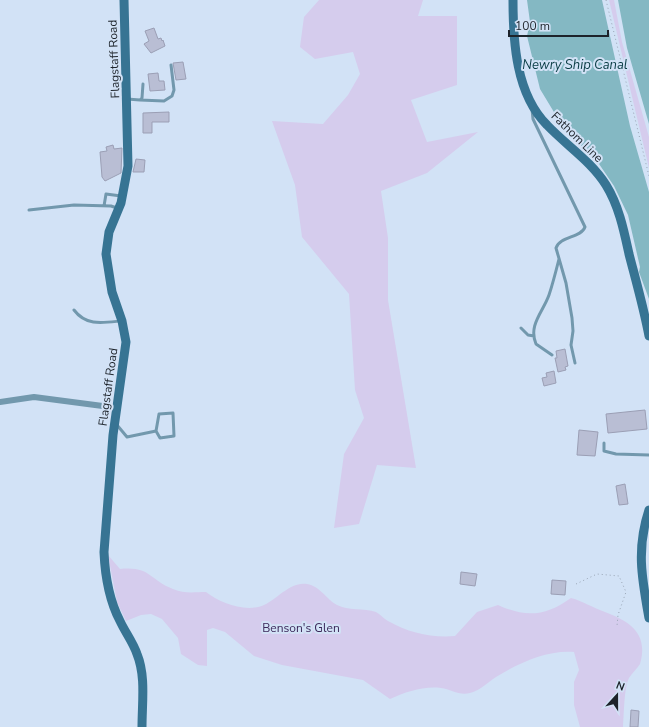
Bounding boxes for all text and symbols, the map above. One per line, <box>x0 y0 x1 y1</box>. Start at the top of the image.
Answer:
scale bar <box>509 12 608 38</box>
text: 100 m <box>515 18 550 34</box>
street label: Flagstaff Road <box>105 19 123 99</box>
water label: Newry Ship Canal <box>522 56 628 74</box>
street label: Fathom Line <box>548 108 606 166</box>
street label: Flagstaff Road <box>95 347 121 427</box>
park label: Benson's Glen <box>262 620 340 636</box>
north arrow <box>597 675 637 715</box>
text: N <box>614 678 627 695</box>

